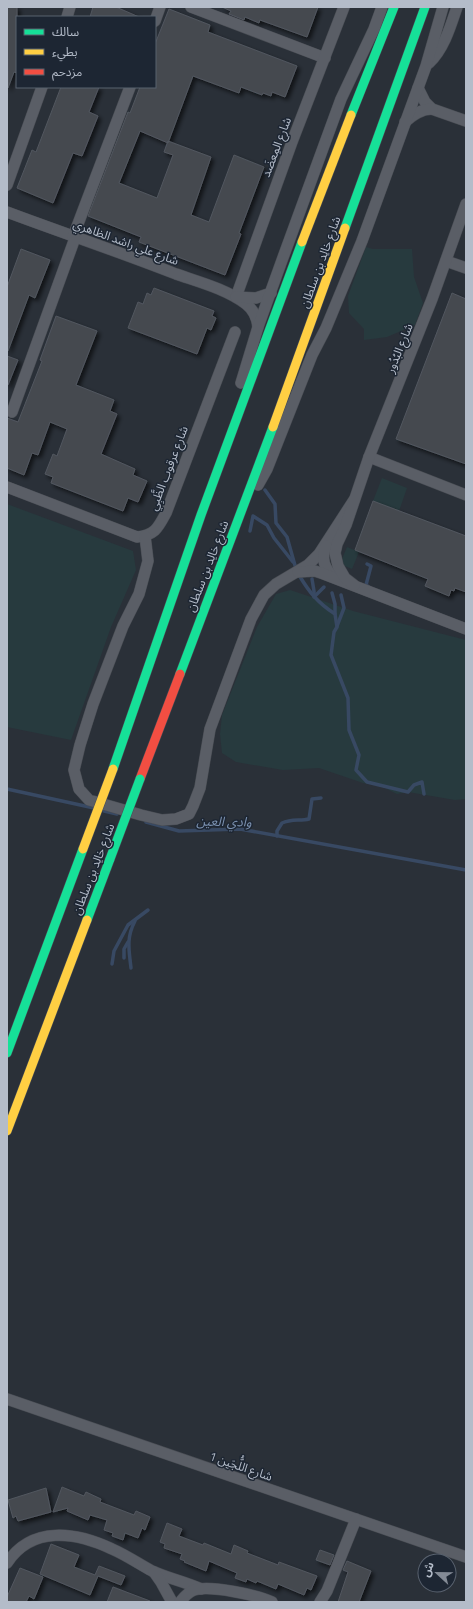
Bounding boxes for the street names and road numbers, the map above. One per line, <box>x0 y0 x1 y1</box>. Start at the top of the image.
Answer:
street label: شارع المِعضَد <box>256 114 296 180</box>
street label: شارع خالِد بن سلطان <box>295 213 345 311</box>
street label: شارع علي راشد الظاهري <box>70 214 182 271</box>
street label: شارع البُدُور <box>380 320 418 377</box>
street label: شارع عرقوب الظَّبِي <box>143 423 194 513</box>
street label: شارع خالِد بن سلطان <box>181 517 233 615</box>
street label: شارع خالِد بن سلطان <box>67 820 119 918</box>
street label: شارع اللُّجَين 1 <box>207 1445 276 1486</box>

